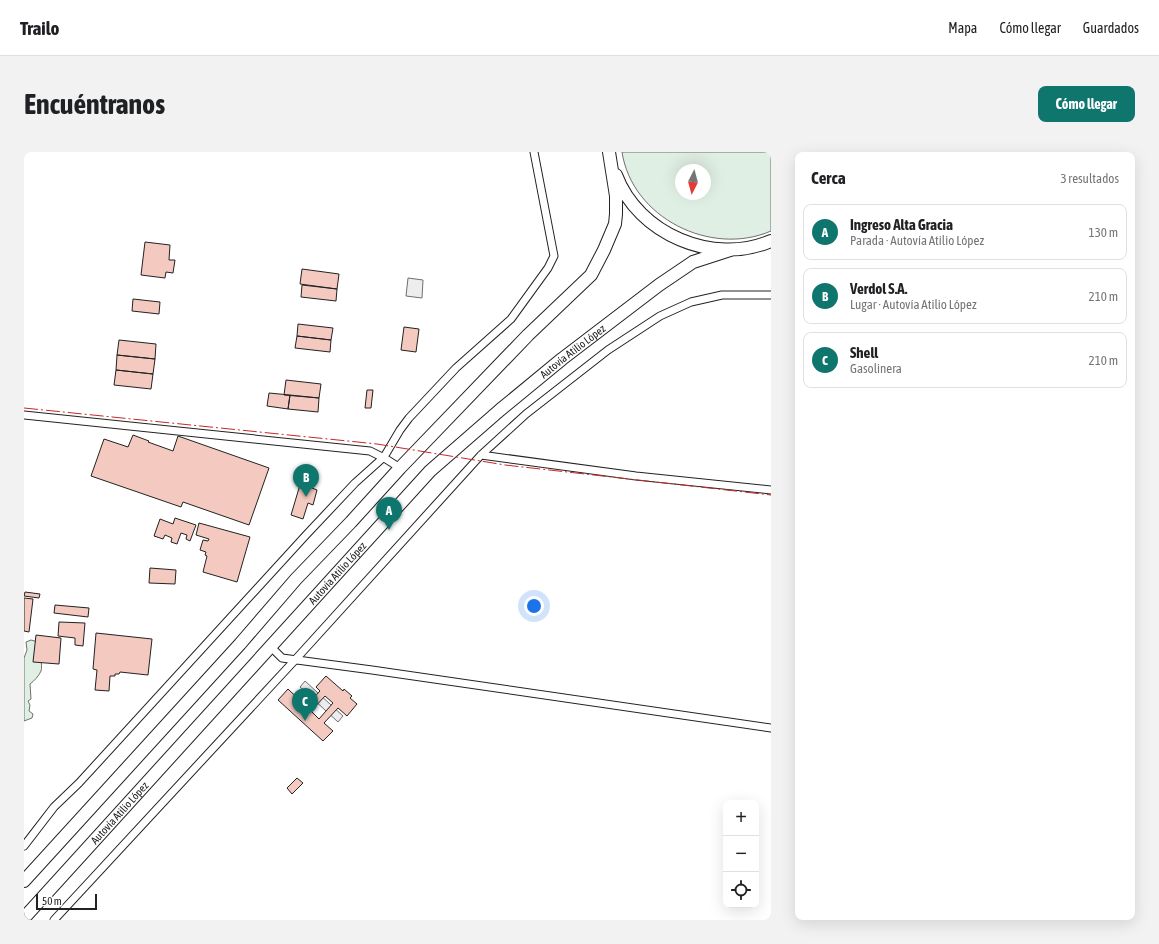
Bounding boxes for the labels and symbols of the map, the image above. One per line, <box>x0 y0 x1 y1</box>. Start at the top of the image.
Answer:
north arrow <box>675 164 711 200</box>
street label: Autovía Atilio López <box>538 322 608 381</box>
pin: B <box>293 464 319 497</box>
pin: A <box>376 497 402 530</box>
street label: Autovía Atilio López <box>306 540 368 606</box>
your location <box>524 596 544 616</box>
pin: C <box>292 688 318 721</box>
street label: Autovía Atilio López <box>88 779 151 846</box>
scale bar <box>36 892 97 911</box>

